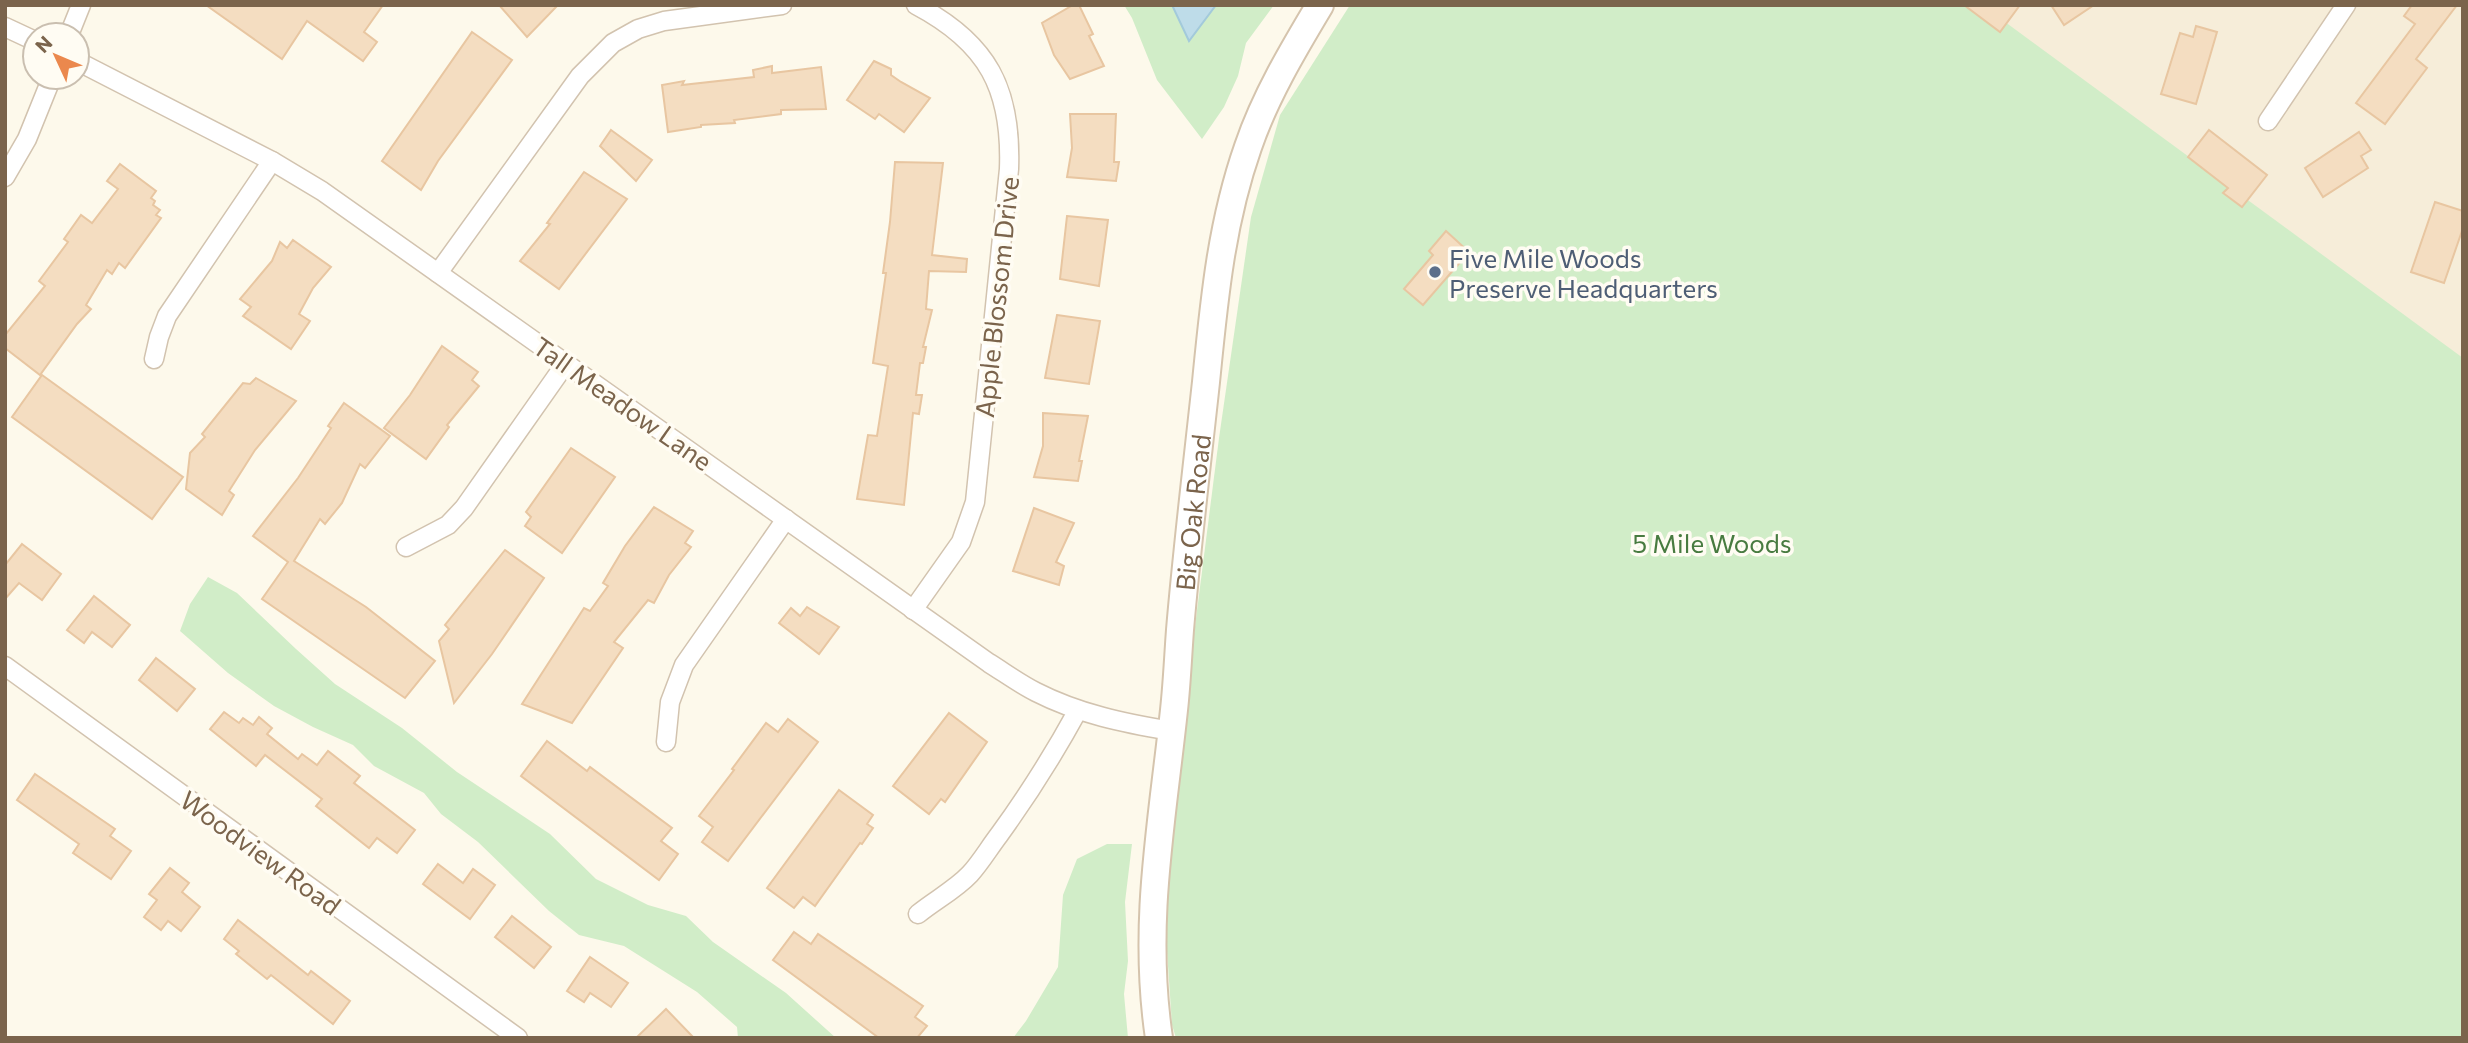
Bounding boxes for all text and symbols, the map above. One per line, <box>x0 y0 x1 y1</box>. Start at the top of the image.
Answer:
north arrow <box>21 21 91 91</box>
text: N <box>30 31 57 57</box>
street label: Apple Blossom Drive <box>968 175 1024 419</box>
place label: Five Mile Woods Preserve Headquarters <box>1449 242 1718 303</box>
marker: Five Mile Woods Preserve Headquarters <box>1427 264 1443 280</box>
street label: Tall Meadow Lane <box>528 330 718 476</box>
street label: Big Oak Road <box>1168 432 1216 592</box>
park label: 5 Mile Woods <box>1632 527 1792 558</box>
street label: Woodview Road <box>175 783 347 921</box>

